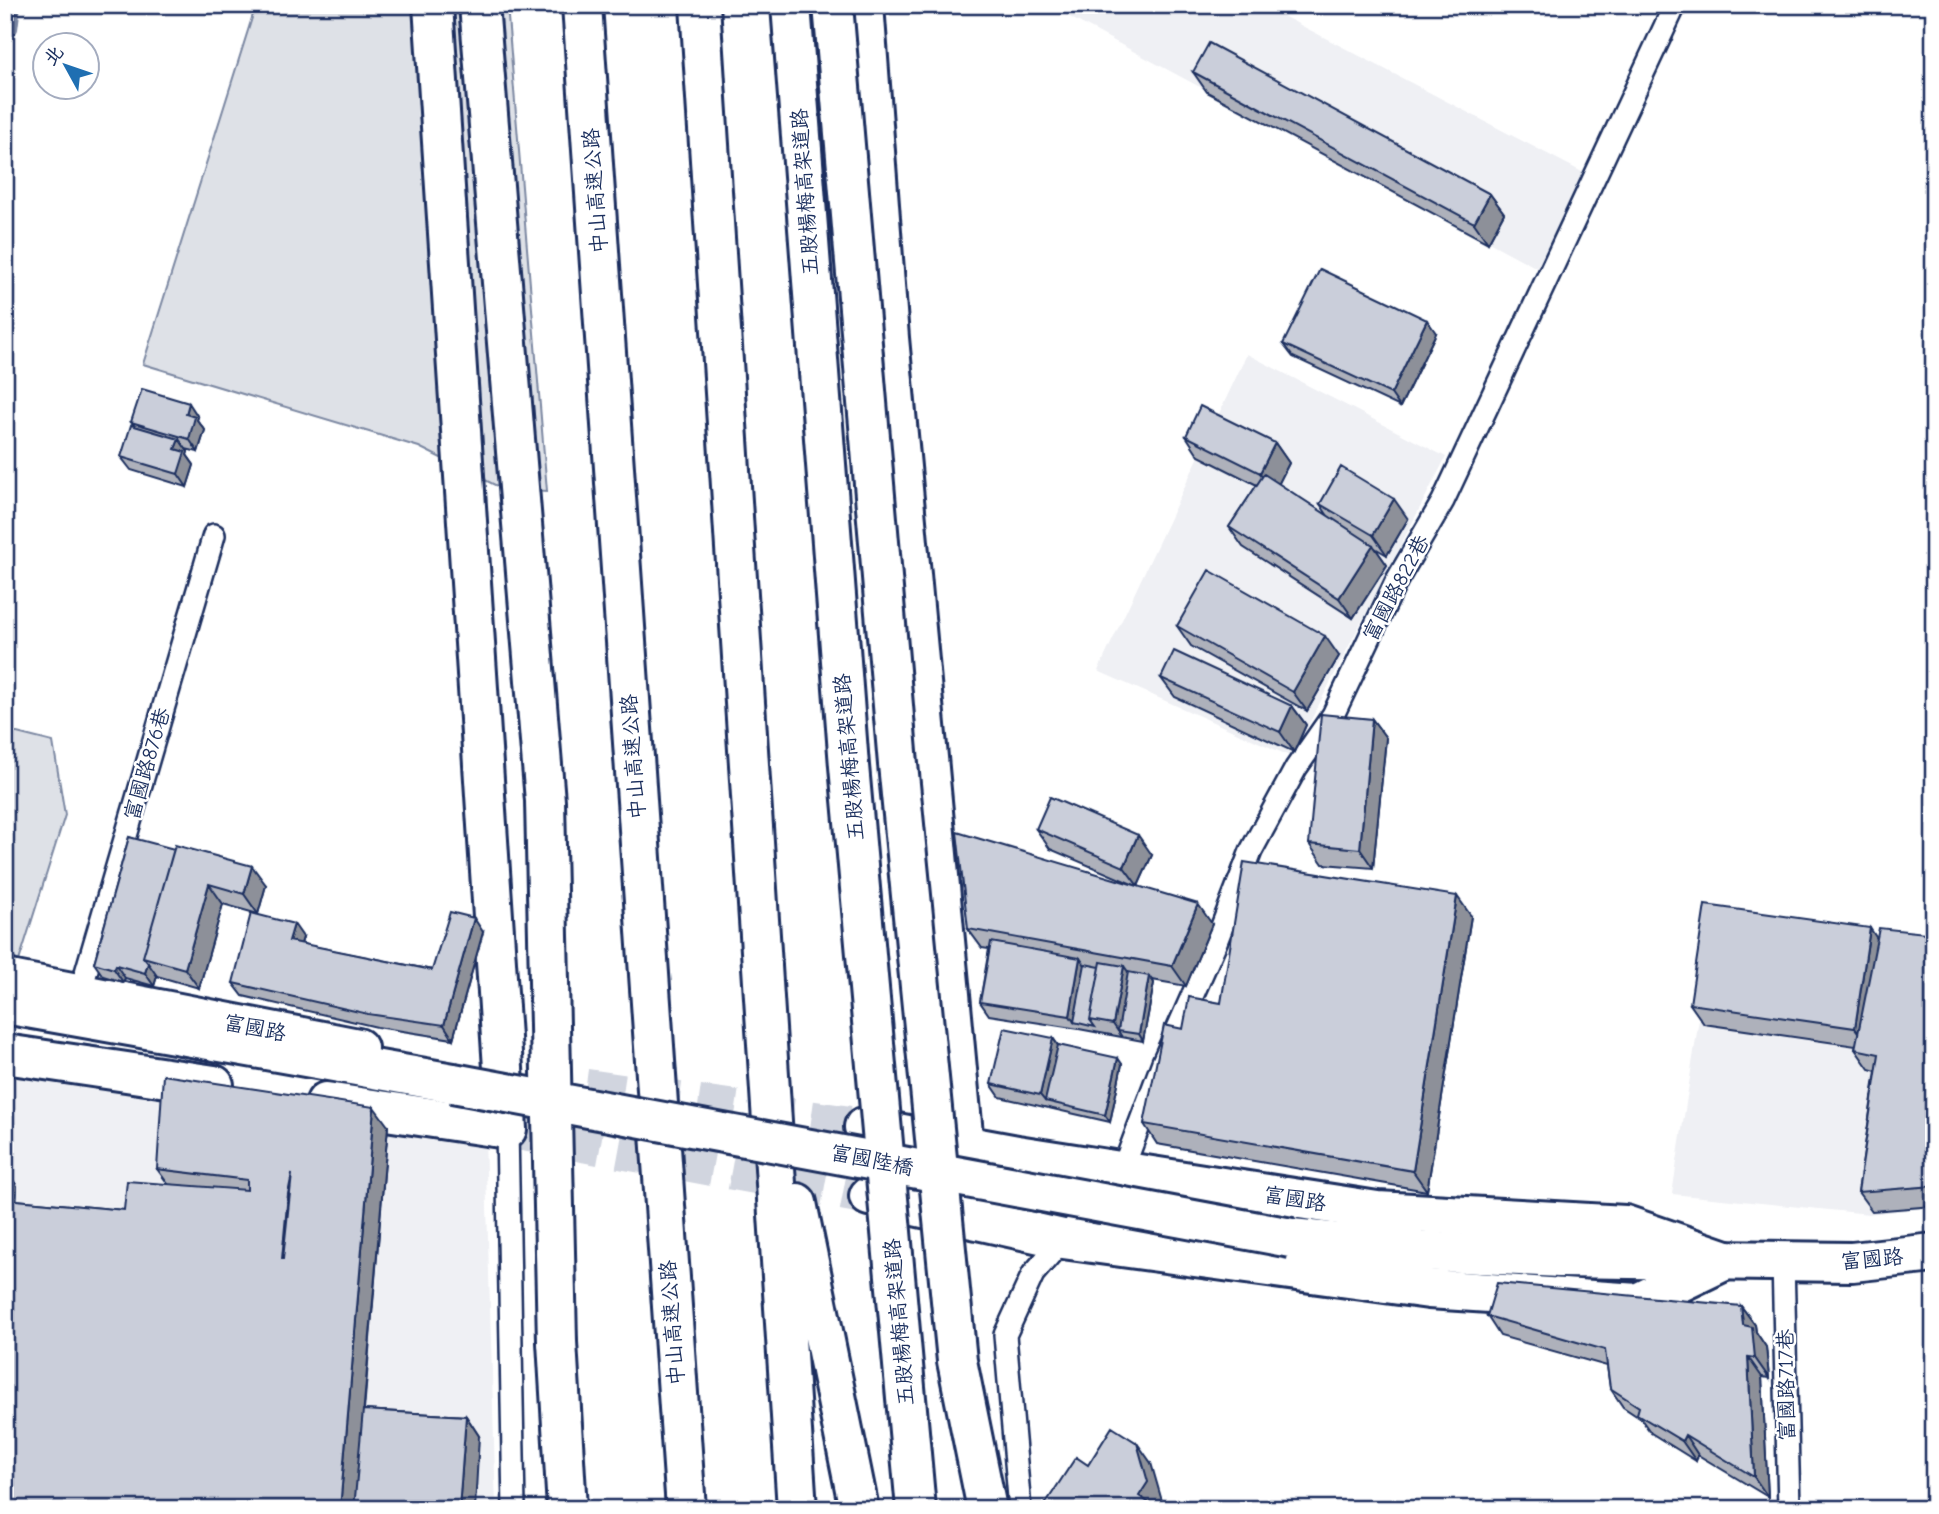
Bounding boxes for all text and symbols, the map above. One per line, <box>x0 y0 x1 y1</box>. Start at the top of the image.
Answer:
north arrow <box>32 32 102 102</box>
text: 北 <box>39 41 68 70</box>
street label: 五股楊梅高架道路 <box>787 107 823 277</box>
street label: 中山高速公路 <box>579 127 611 255</box>
street label: 富國路822巷 <box>1358 531 1434 645</box>
street label: 五股楊梅高架道路 <box>830 672 868 842</box>
street label: 中山高速公路 <box>617 693 649 821</box>
street label: 富國路876巷 <box>119 705 175 823</box>
street label: 富國路 <box>222 1010 288 1046</box>
street label: 富國陸橋 <box>828 1140 916 1180</box>
street label: 富國路 <box>1262 1182 1328 1216</box>
street label: 五股楊梅高架道路 <box>880 1237 918 1407</box>
street label: 富國路 <box>1840 1244 1904 1274</box>
street label: 中山高速公路 <box>656 1259 688 1387</box>
street label: 富國路717巷 <box>1773 1329 1799 1441</box>

